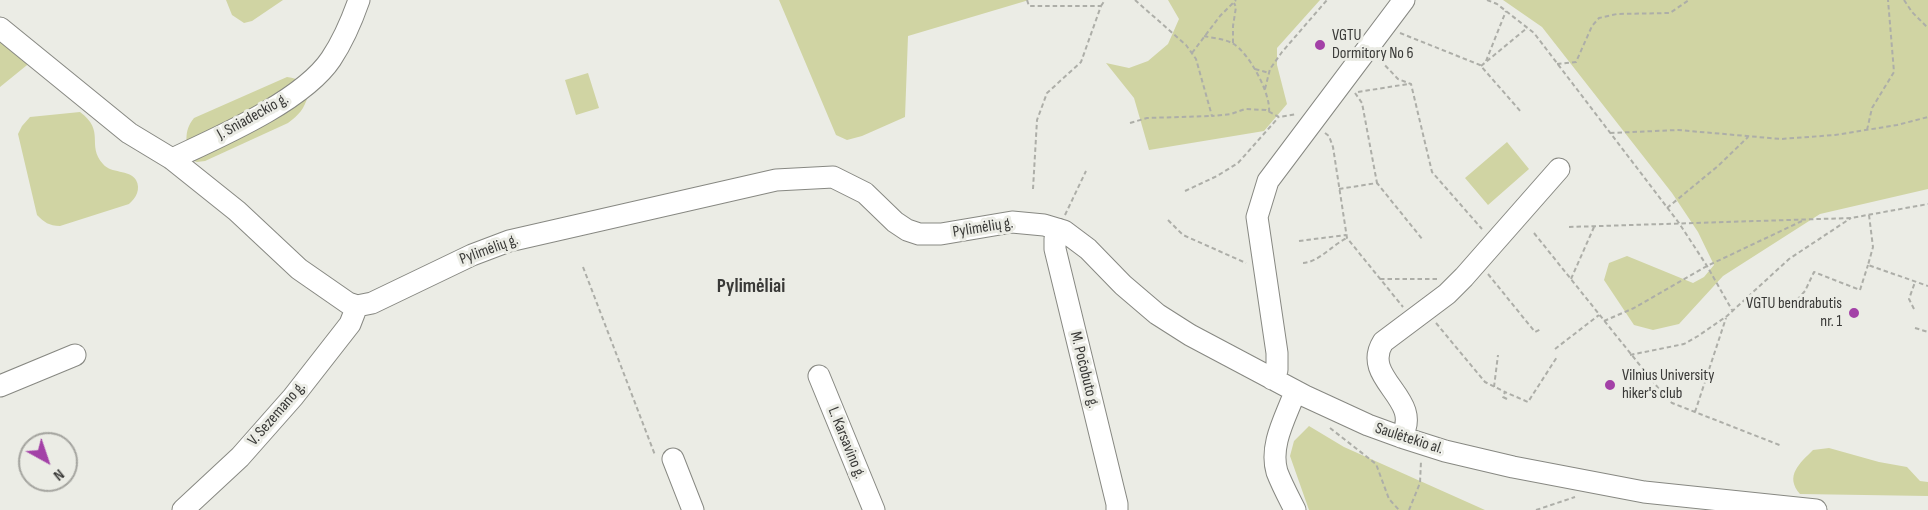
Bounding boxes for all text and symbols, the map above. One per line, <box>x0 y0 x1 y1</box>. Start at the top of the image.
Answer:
place label: VGTU Dormitory No 6 <box>1332 26 1414 64</box>
marker: VGTU Dormitory No 6 <box>1313 38 1327 52</box>
street label: J. Sniadeckio g. <box>214 90 292 144</box>
street label: Pylimėlių g. <box>951 214 1015 242</box>
street label: Pylimėlių g. <box>457 231 521 269</box>
district label: Pylimėliai <box>717 275 785 299</box>
place label: VGTU bendrabutis nr. 1 <box>1746 294 1842 332</box>
marker: VGTU bendrabutis nr. 1 <box>1847 306 1861 320</box>
street label: M. Počobuto g. <box>1065 330 1103 410</box>
place label: Vilnius University hiker's club <box>1622 366 1714 404</box>
street label: V. Sezemano g. <box>244 378 310 450</box>
marker: Vilnius University hiker's club <box>1603 378 1617 392</box>
street label: L. Karsavino g. <box>823 404 869 482</box>
street label: Saulėtekio al. <box>1372 419 1446 459</box>
north arrow <box>18 432 78 492</box>
text: N <box>49 465 68 485</box>

